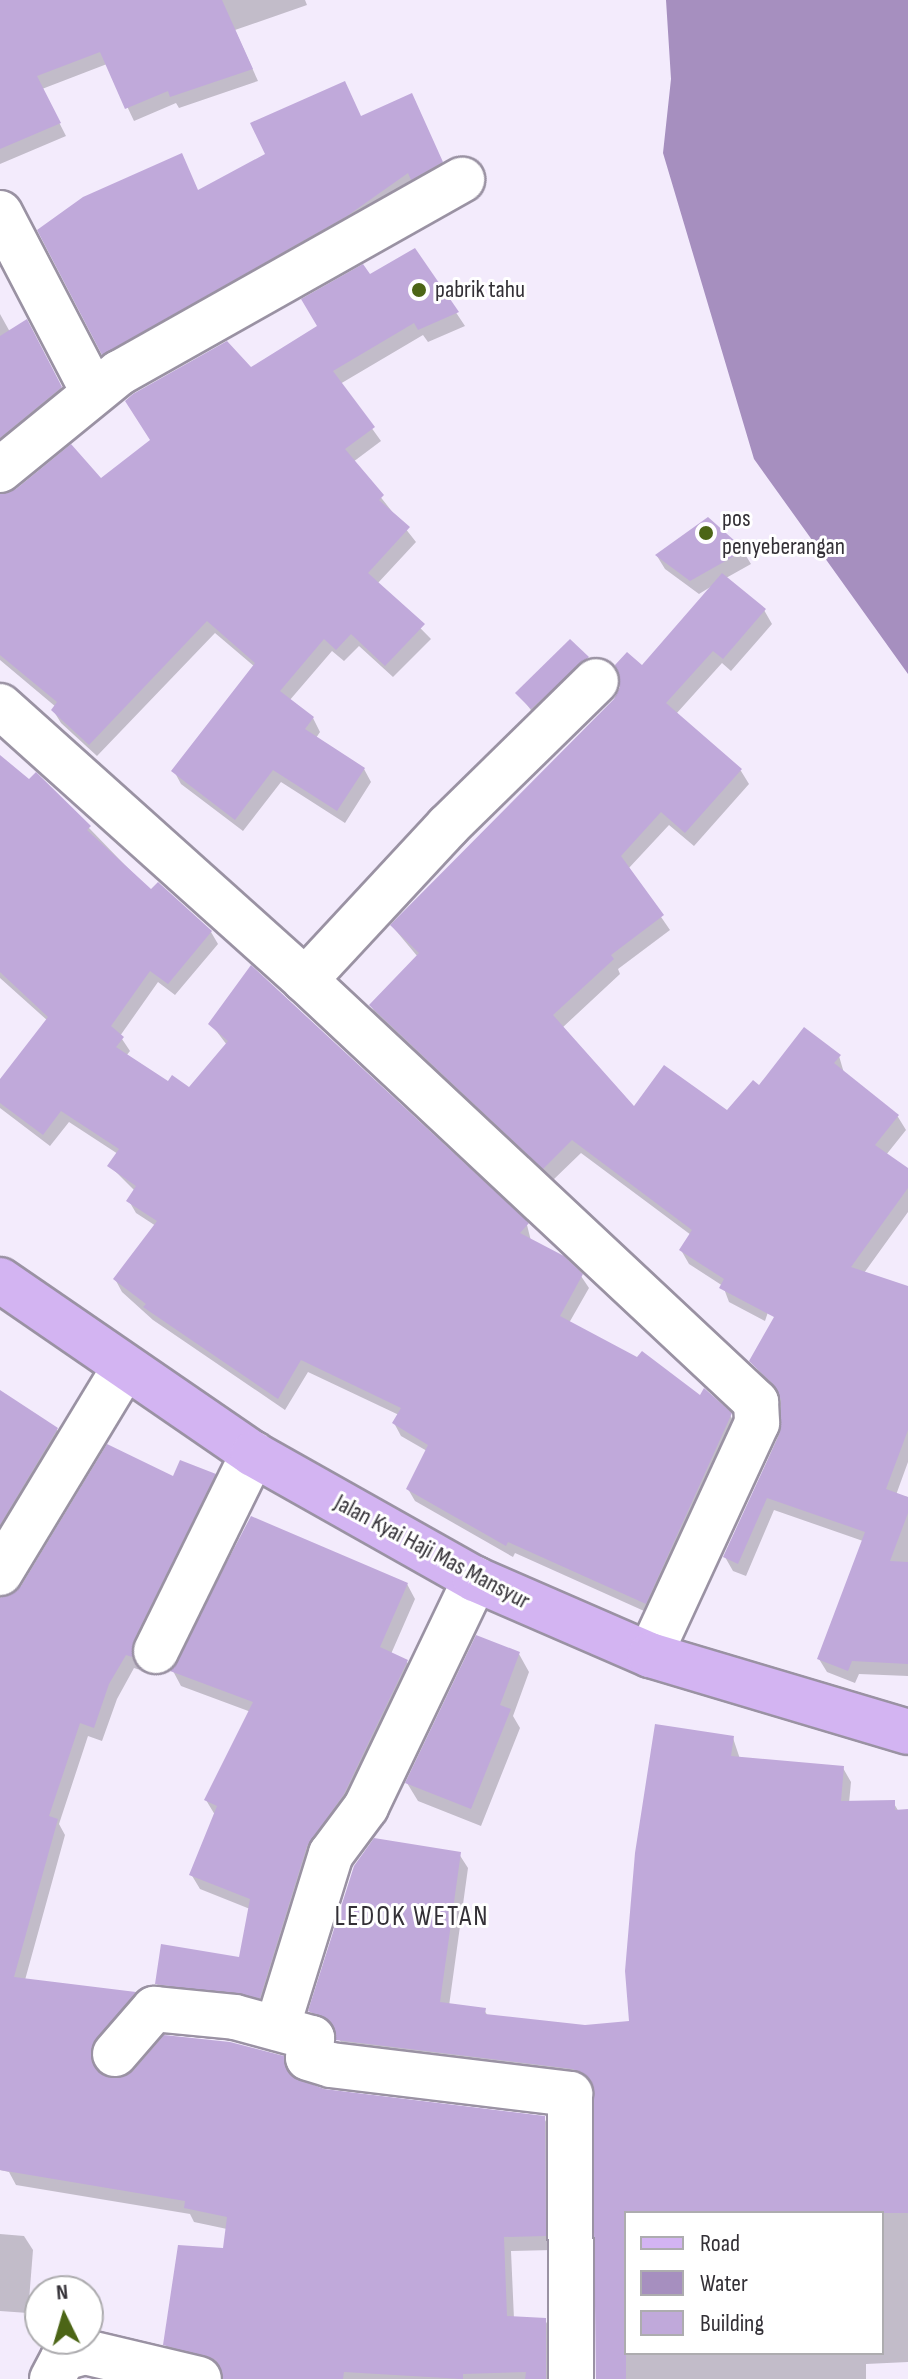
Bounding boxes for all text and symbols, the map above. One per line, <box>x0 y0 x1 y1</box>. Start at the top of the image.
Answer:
place label: pabrik tahu <box>435 276 525 304</box>
marker: pabrik tahu <box>410 281 428 299</box>
place label: pos penyeberangan <box>722 505 845 561</box>
marker: pos penyeberangan <box>697 524 715 542</box>
street label: Jalan Kyai Haji Mas Mansyur <box>329 1488 535 1616</box>
district label: LEDOK WETAN <box>335 1900 489 1934</box>
legend <box>624 2211 884 2355</box>
text: Road <box>700 2229 740 2258</box>
text: Water <box>700 2269 748 2298</box>
north arrow <box>24 2275 104 2355</box>
text: N <box>55 2279 69 2307</box>
text: Building <box>700 2309 764 2338</box>

